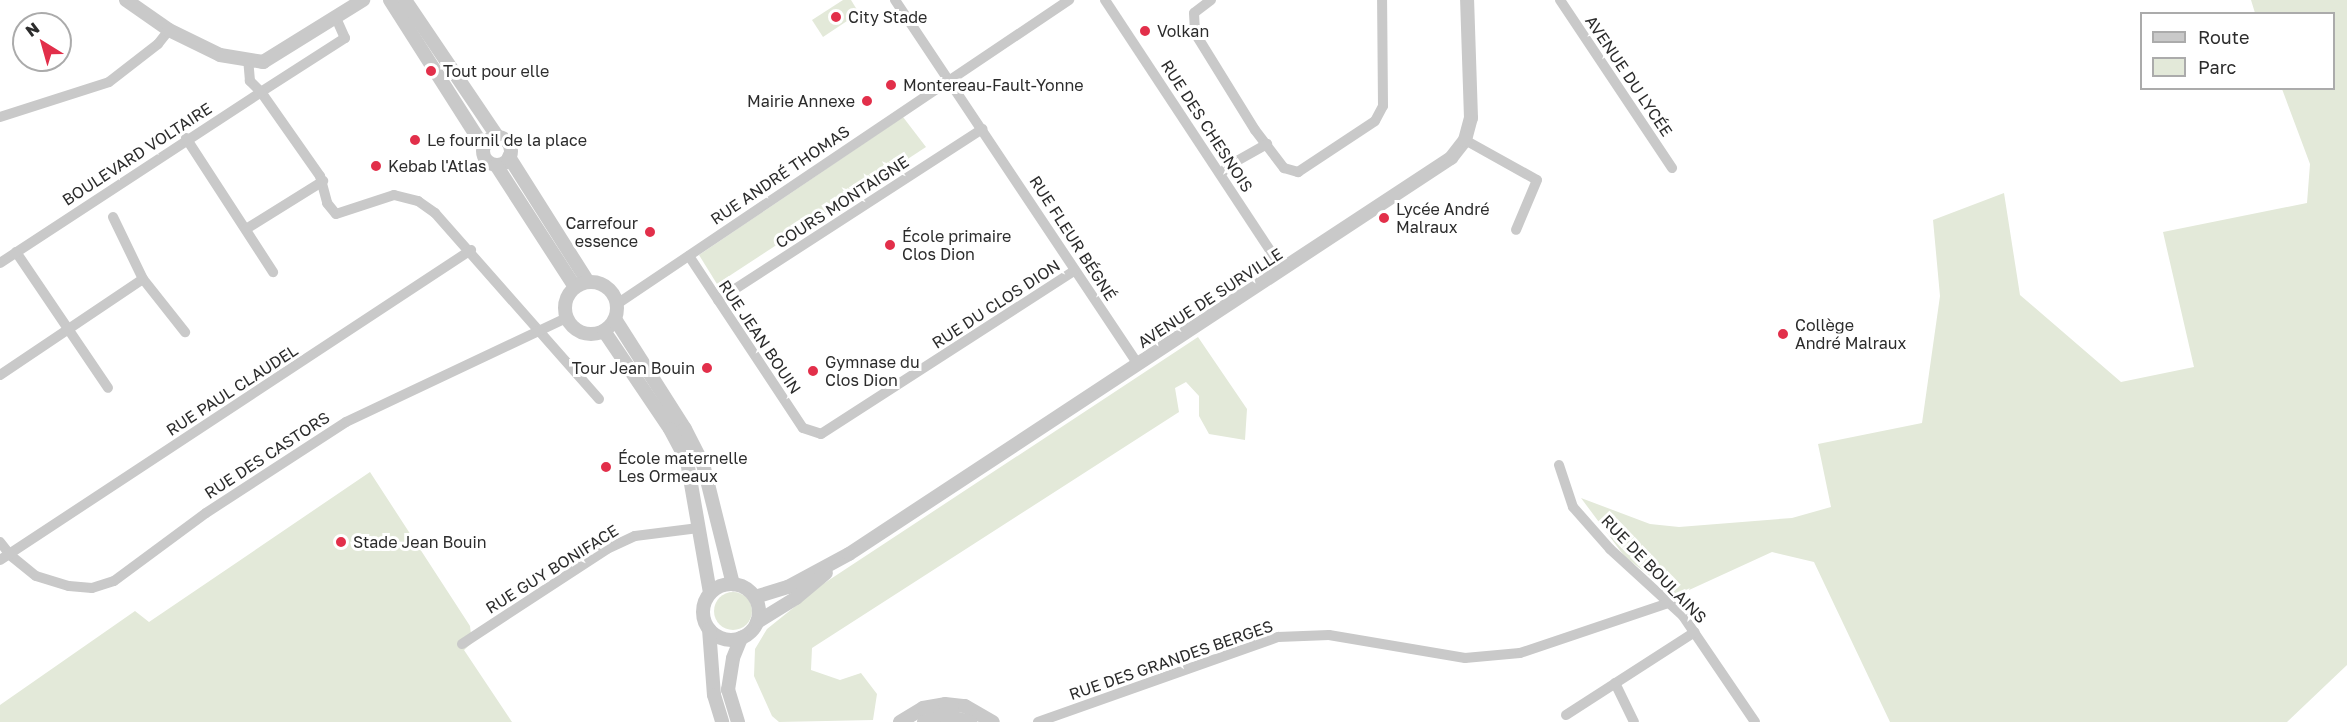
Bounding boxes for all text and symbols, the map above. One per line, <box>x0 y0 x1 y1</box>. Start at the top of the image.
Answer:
place label: City Stade <box>848 7 927 27</box>
marker: City Stade <box>829 10 843 24</box>
north arrow <box>12 12 72 72</box>
street label: AVENUE DU LYCÉE <box>1581 12 1677 140</box>
legend <box>2140 12 2335 90</box>
text: N <box>21 18 43 41</box>
place label: Volkan <box>1157 21 1209 41</box>
marker: Volkan <box>1138 24 1152 38</box>
text: Route <box>2198 26 2249 48</box>
street label: RUE DES CHESNOIS <box>1157 56 1257 196</box>
text: Parc <box>2198 56 2236 78</box>
place label: Tout pour elle <box>443 61 549 81</box>
marker: Tout pour elle <box>424 64 438 78</box>
place label: Montereau-Fault-Yonne <box>903 75 1084 95</box>
marker: Montereau-Fault-Yonne <box>884 78 898 92</box>
place label: Mairie Annexe <box>747 91 855 111</box>
marker: Mairie Annexe <box>860 94 874 108</box>
street label: BOULEVARD VOLTAIRE <box>59 98 215 210</box>
street label: RUE ANDRÉ THOMAS <box>707 121 853 229</box>
place label: Le fournil de la place <box>427 130 587 150</box>
marker: Le fournil de la place <box>408 133 422 147</box>
street label: COURS MONTAIGNE <box>772 152 912 252</box>
place label: Kebab l'Atlas <box>388 156 487 176</box>
marker: Kebab l'Atlas <box>369 159 383 173</box>
street label: RUE FLEUR BÉGNÉ <box>1026 172 1120 304</box>
place label: Lycée André Malraux <box>1396 199 1490 237</box>
marker: Lycée André Malraux <box>1377 211 1391 225</box>
place label: Carrefour essence <box>565 213 638 251</box>
marker: Carrefour essence <box>643 225 657 239</box>
place label: École primaire Clos Dion <box>902 226 1011 264</box>
marker: École primaire Clos Dion <box>883 238 897 252</box>
street label: AVENUE DE SURVILLE <box>1134 244 1286 352</box>
street label: RUE DU CLOS DION <box>928 255 1064 353</box>
street label: RUE JEAN BOUIN <box>715 276 805 398</box>
place label: Collège André Malraux <box>1795 315 1906 353</box>
marker: Collège André Malraux <box>1776 327 1790 341</box>
street label: RUE PAUL CLAUDEL <box>163 340 301 440</box>
place label: Gymnase du Clos Dion <box>825 352 920 390</box>
place label: Tour Jean Bouin <box>572 358 695 378</box>
marker: Tour Jean Bouin <box>700 361 714 375</box>
marker: Gymnase du Clos Dion <box>806 364 820 378</box>
street label: RUE DES CASTORS <box>201 407 333 503</box>
place label: École maternelle Les Ormeaux <box>618 448 748 486</box>
marker: École maternelle Les Ormeaux <box>599 460 613 474</box>
street label: RUE DE BOULAINS <box>1597 511 1711 627</box>
street label: RUE GUY BONIFACE <box>482 520 622 618</box>
place label: Stade Jean Bouin <box>353 532 487 552</box>
marker: Stade Jean Bouin <box>334 535 348 549</box>
street label: RUE DES GRANDES BERGES <box>1067 616 1275 704</box>

